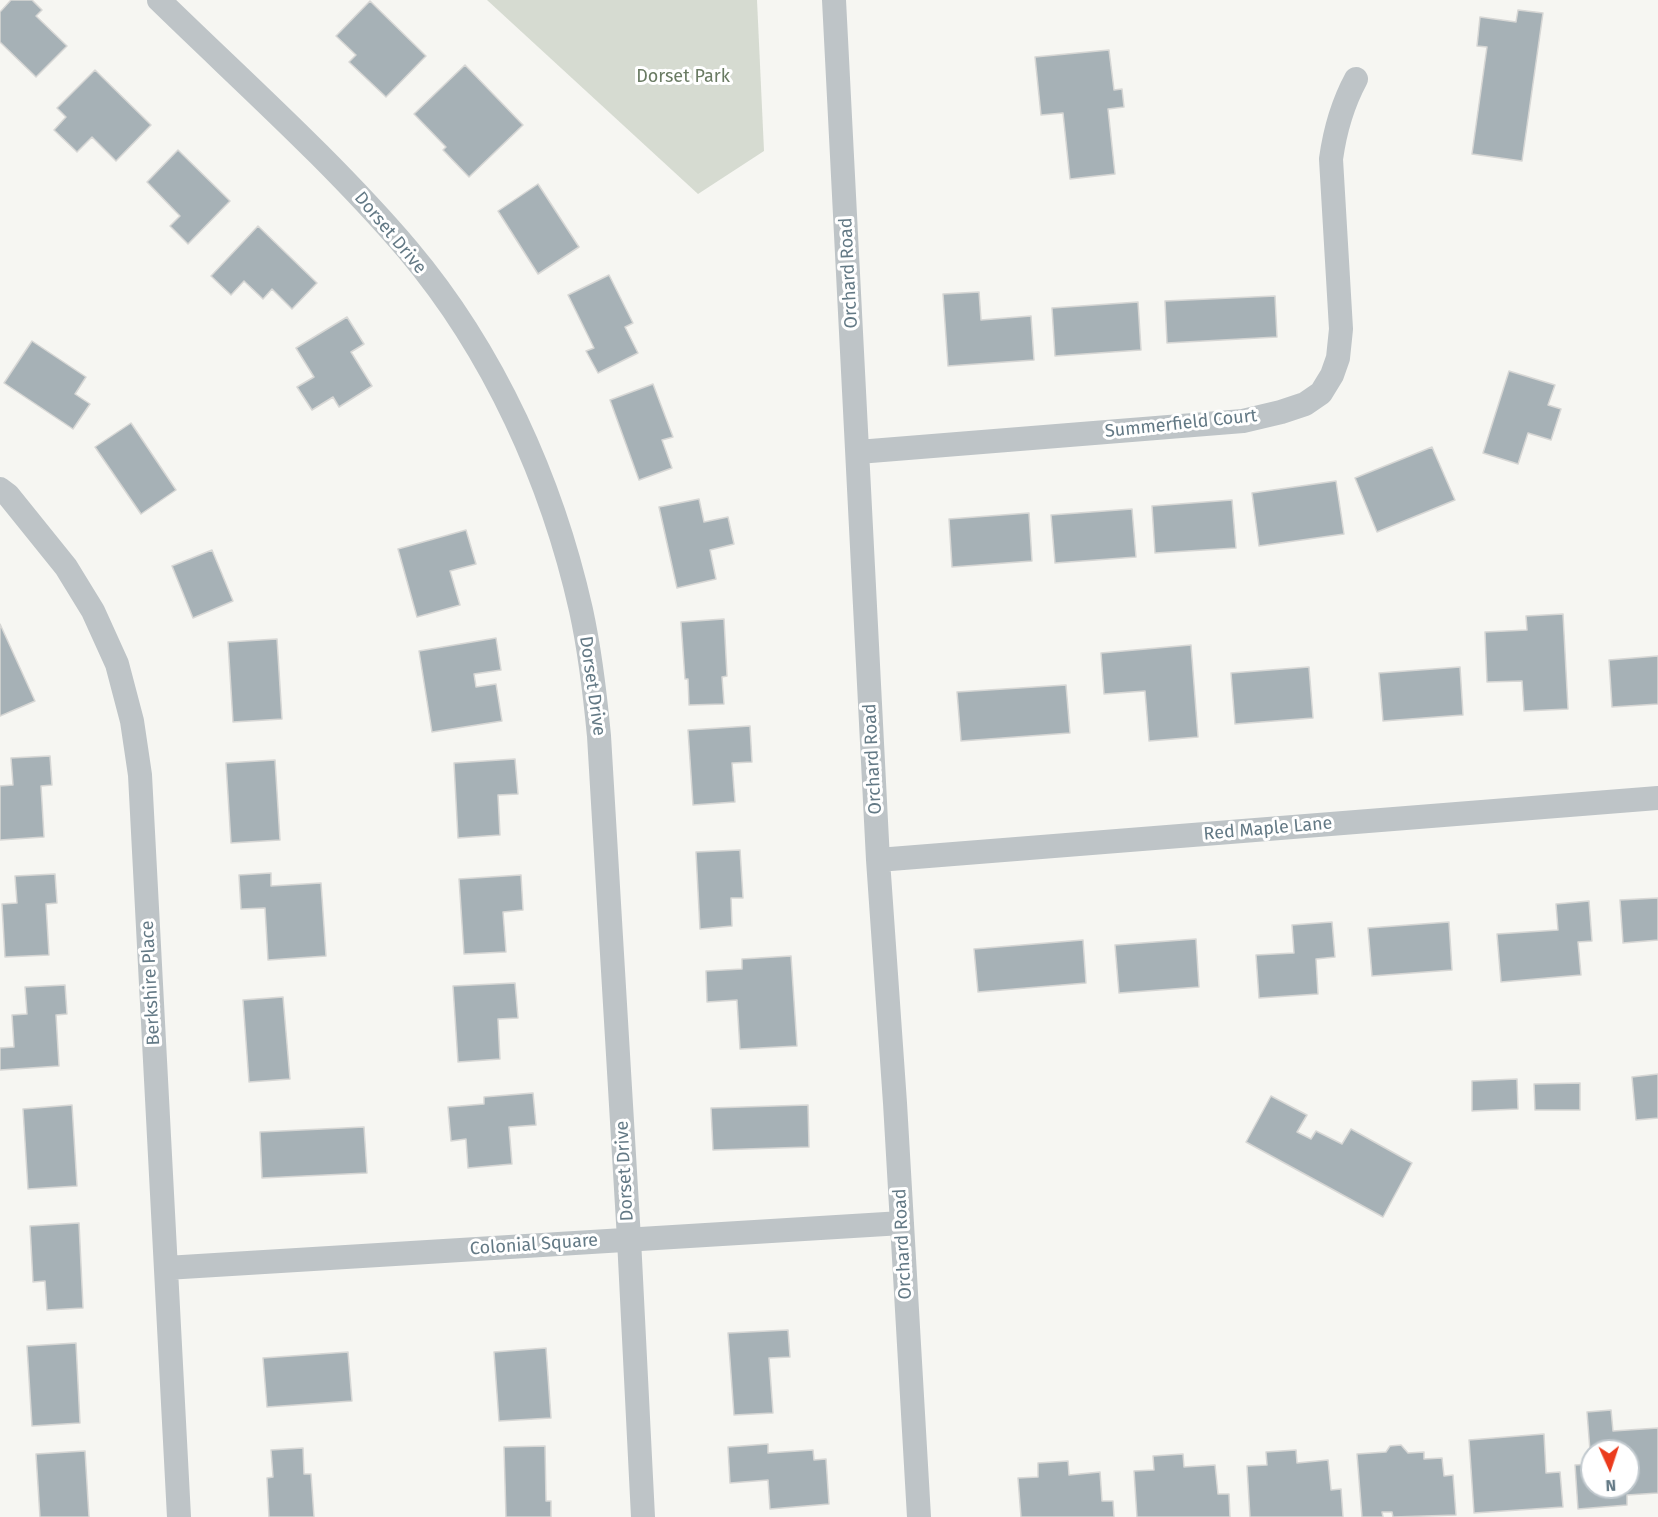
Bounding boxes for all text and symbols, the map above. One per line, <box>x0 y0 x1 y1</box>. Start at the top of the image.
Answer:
park label: Dorset Park <box>636 66 730 88</box>
street label: Dorset Drive <box>349 188 431 278</box>
street label: Orchard Road <box>835 217 863 329</box>
street label: Summerfield Court <box>1104 405 1258 443</box>
street label: Dorset Drive <box>574 635 610 737</box>
street label: Orchard Road <box>859 703 887 815</box>
street label: Red Maple Lane <box>1203 813 1333 845</box>
street label: Berkshire Place <box>137 920 165 1046</box>
street label: Dorset Drive <box>612 1120 638 1222</box>
street label: Orchard Road <box>889 1188 917 1300</box>
street label: Colonial Square <box>469 1230 599 1260</box>
north arrow <box>1580 1439 1640 1499</box>
text: N <box>1605 1476 1617 1495</box>

